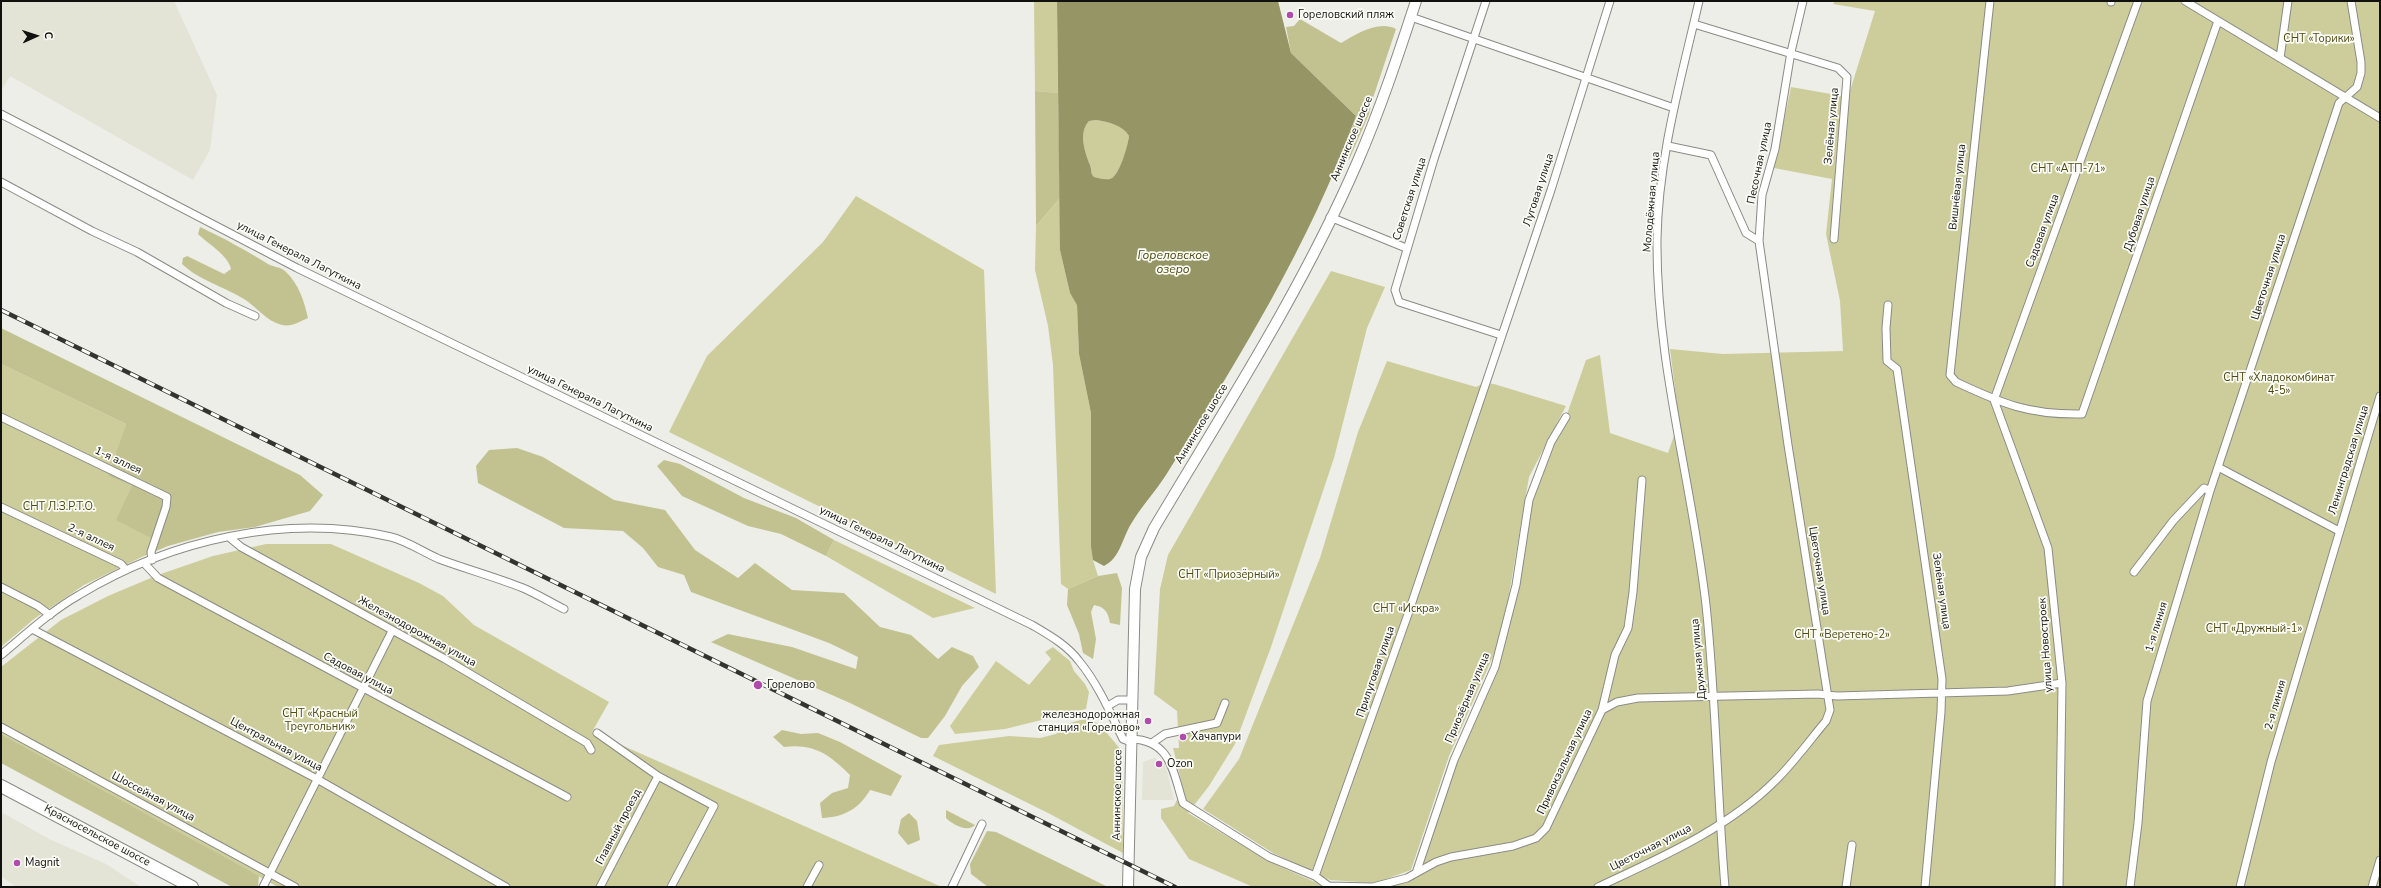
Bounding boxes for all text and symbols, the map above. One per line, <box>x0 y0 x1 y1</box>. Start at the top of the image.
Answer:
place label: Гореловский пляж <box>1298 8 1394 22</box>
marker: Гореловский пляж <box>1285 10 1295 20</box>
north arrow <box>16 16 56 56</box>
text: С <box>41 31 56 39</box>
park label: СНТ «Торики» <box>2283 32 2355 46</box>
street label: Зелёная улица <box>1822 87 1842 165</box>
street label: Аннинское шоссе <box>1328 94 1376 184</box>
street label: Песочная улица <box>1745 121 1775 205</box>
street label: Вишнёвая улица <box>1947 143 1969 231</box>
street label: Молодёжная улица <box>1641 151 1663 253</box>
street label: Луговая улица <box>1521 152 1557 228</box>
street label: Советская улица <box>1390 156 1430 242</box>
park label: СНТ «АТП-71» <box>2031 162 2105 176</box>
street label: Дубовая улица <box>2122 175 2158 253</box>
street label: Садовая улица <box>2024 192 2062 270</box>
street label: улица Генерала Лагуткина <box>234 219 364 293</box>
street label: Цветочная улица <box>2249 232 2289 322</box>
water label: Гореловское озеро <box>1137 249 1209 277</box>
street label: улица Генерала Лагуткина <box>525 363 655 435</box>
park label: СНТ «Хладокомбинат 4-5» <box>2223 371 2335 397</box>
street label: Аннинское шоссе <box>1173 382 1231 466</box>
street label: Ленинградская улица <box>2326 404 2372 516</box>
street label: 1-я аллея <box>92 444 144 478</box>
park label: СНТ Л.З.Р.Т.О. <box>23 500 95 514</box>
street label: улица Генерала Лагуткина <box>817 504 947 576</box>
street label: 2-я аллея <box>65 521 117 555</box>
street label: Цветочная улица <box>1805 526 1833 616</box>
street label: Зелёная улица <box>1929 552 1953 630</box>
park label: СНТ «Приозёрный» <box>1178 568 1280 582</box>
street label: Железнодорожная улица <box>356 594 478 670</box>
street label: улица Новостроек <box>2036 597 2056 693</box>
street label: 1-я линия <box>2143 600 2171 654</box>
park label: СНТ «Искра» <box>1373 602 1439 616</box>
street label: Дружная улица <box>1689 618 1709 700</box>
park label: СНТ «Дружный-1» <box>2206 622 2302 636</box>
street label: Прилуговая улица <box>1354 625 1398 719</box>
park label: СНТ «Веретено-2» <box>1794 628 1890 642</box>
street label: Садовая улица <box>321 650 395 698</box>
street label: Приозёрная улица <box>1443 651 1493 745</box>
place label: Горелово <box>767 678 815 692</box>
street label: 2-я линия <box>2263 678 2289 732</box>
marker: Горелово <box>752 679 764 691</box>
park label: СНТ «Красный Треугольник» <box>282 707 358 733</box>
street label: Привокзальная улица <box>1535 707 1595 817</box>
place label: железнодорожная станция «Горелово» <box>1038 708 1140 734</box>
street label: Центральная улица <box>228 715 324 775</box>
marker: железнодорожная станция «Горелово» <box>1143 716 1153 726</box>
place label: Хачапури <box>1191 730 1241 744</box>
marker: Хачапури <box>1178 732 1188 742</box>
street label: Аннинское шоссе <box>1111 749 1125 841</box>
place label: Ozon <box>1167 757 1193 771</box>
marker: Ozon <box>1154 759 1164 769</box>
street label: Шоссейная улица <box>109 769 197 825</box>
street label: Главный проезд <box>594 787 644 867</box>
street label: Красносельское шоссе <box>42 802 152 870</box>
street label: Цветочная улица <box>1608 822 1694 874</box>
place label: Magnit <box>25 856 59 870</box>
marker: Magnit <box>12 858 22 868</box>

